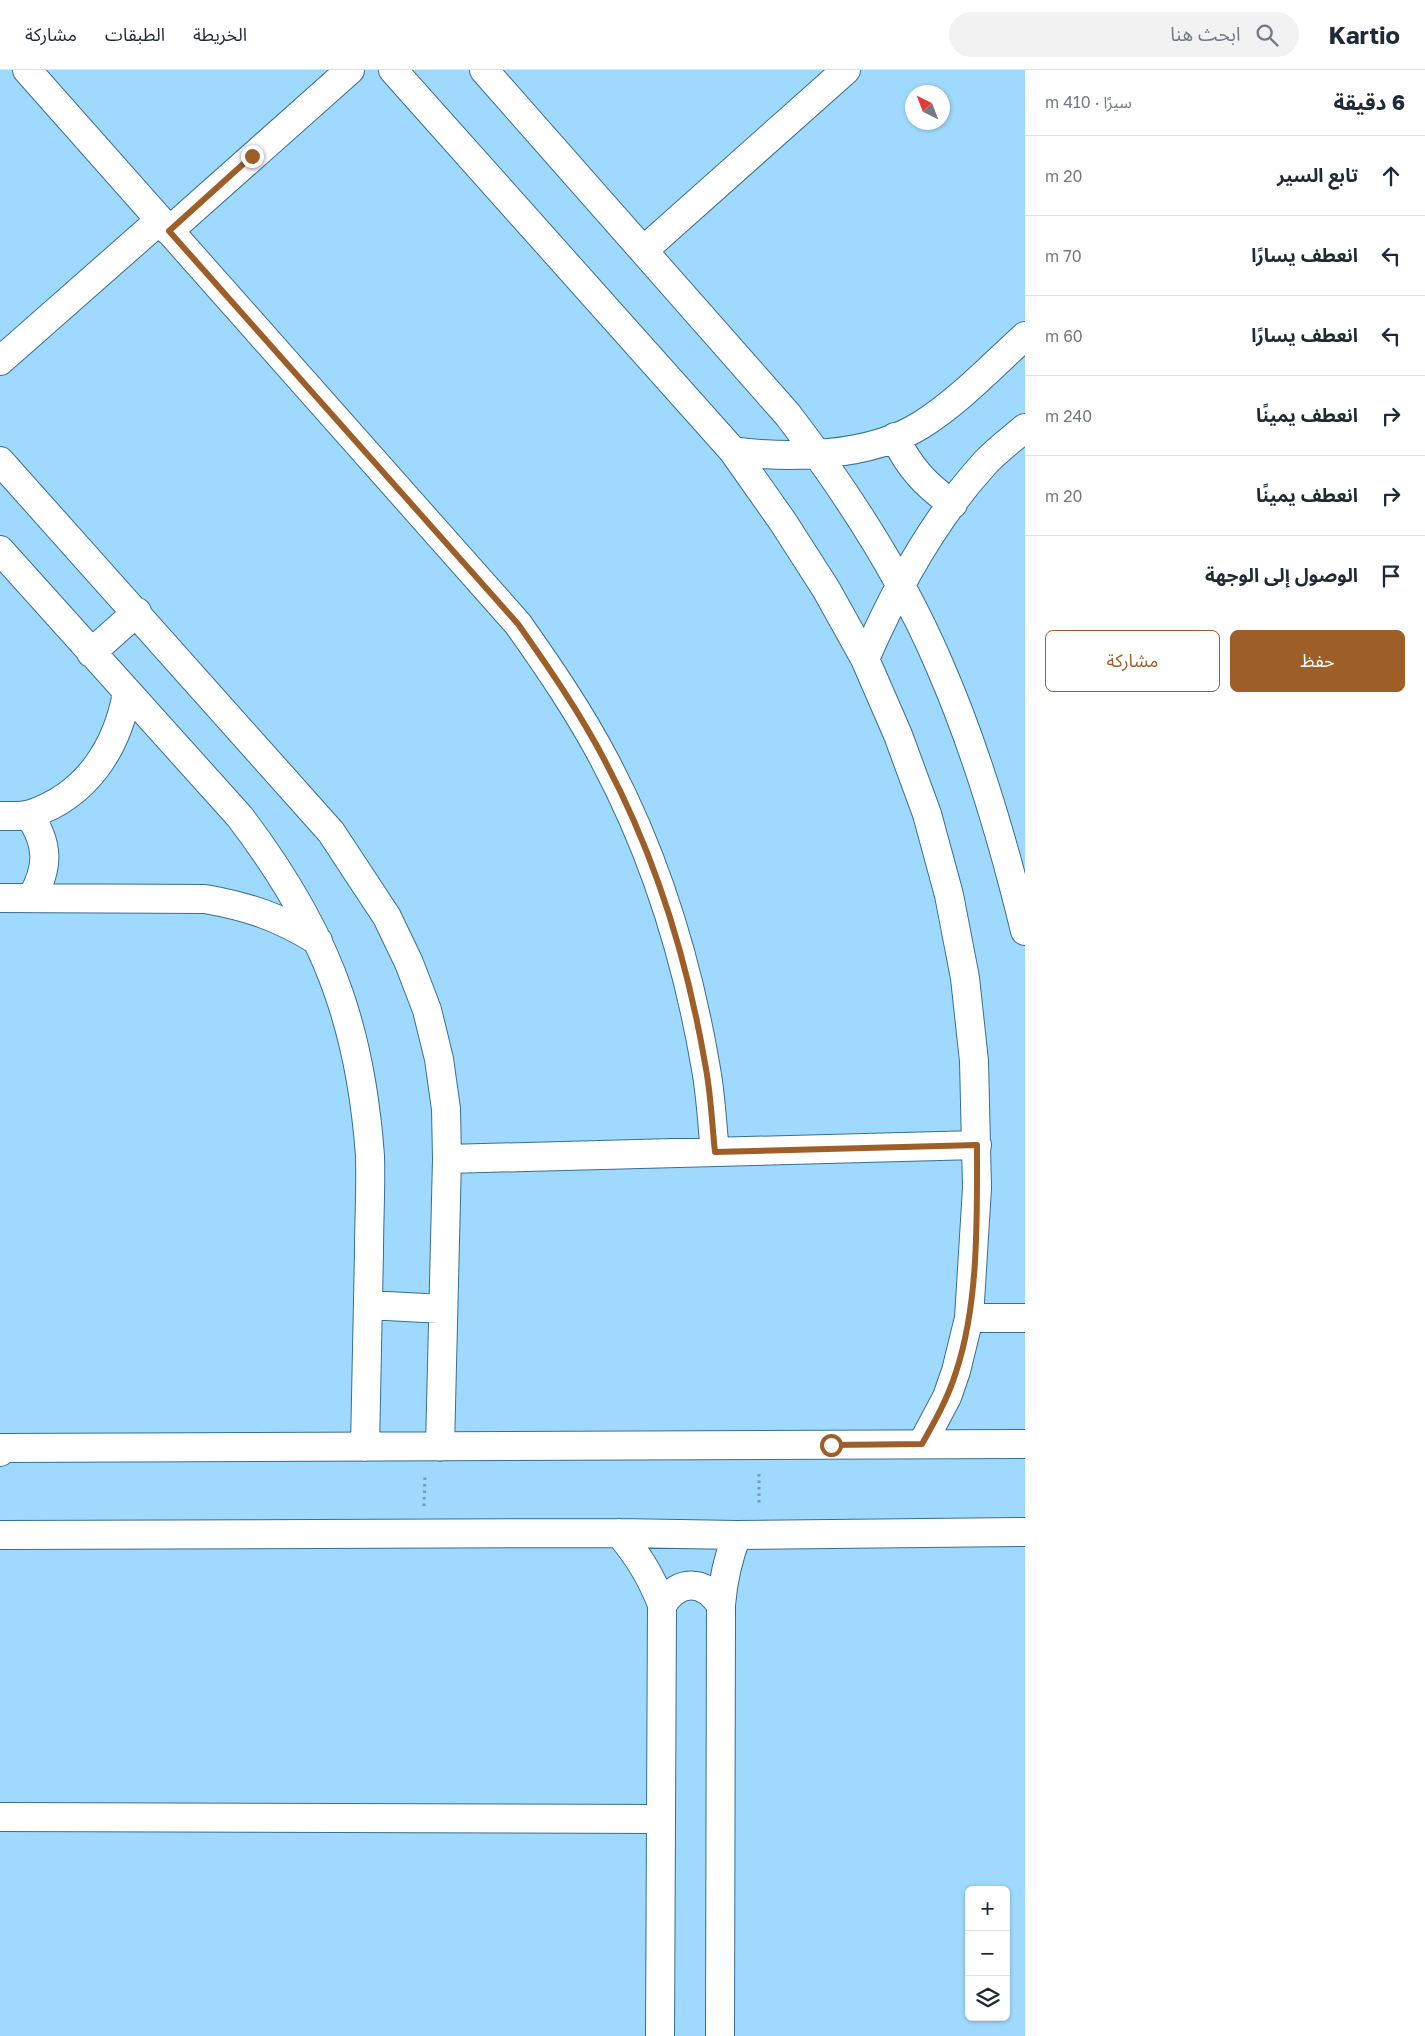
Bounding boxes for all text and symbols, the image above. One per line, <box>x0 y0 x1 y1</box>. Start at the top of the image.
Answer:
search box <box>949 12 1299 57</box>
text: Kartio <box>1329 20 1400 49</box>
icon: search <box>1253 21 1281 49</box>
text: ابحث هنا <box>1170 22 1241 45</box>
text: مشاركة <box>25 23 77 45</box>
text: الطبقات <box>105 23 165 45</box>
text: الخريطة <box>193 23 247 45</box>
north arrow <box>905 85 950 130</box>
text: 6 دقيقة <box>1334 89 1405 115</box>
text: سيرًا · 410 m <box>1045 92 1132 112</box>
route end <box>241 145 264 168</box>
icon: ahead <box>1377 162 1405 190</box>
text: تابع السير <box>1277 163 1358 186</box>
text: 20 m <box>1045 166 1082 186</box>
icon: left <box>1377 242 1405 270</box>
text: انعطف يسارًا <box>1251 243 1358 266</box>
text: 70 m <box>1045 246 1082 266</box>
icon: left <box>1377 322 1405 350</box>
text: انعطف يسارًا <box>1251 323 1358 346</box>
text: 60 m <box>1045 326 1083 346</box>
icon: right <box>1377 402 1405 430</box>
text: انعطف يمينًا <box>1256 403 1358 426</box>
text: 240 m <box>1045 406 1092 426</box>
icon: right <box>1377 482 1405 510</box>
text: انعطف يمينًا <box>1256 483 1358 506</box>
text: 20 m <box>1045 486 1082 506</box>
icon: arrive <box>1377 562 1405 590</box>
text: الوصول إلى الوجهة <box>1205 563 1358 586</box>
button: مشاركة <box>1045 630 1220 692</box>
button: حفظ <box>1230 630 1405 692</box>
route start <box>820 1434 843 1457</box>
map controls <box>965 1886 1010 2021</box>
button: + <box>965 1886 1010 1931</box>
button: − <box>965 1931 1010 1976</box>
button: layers <box>965 1976 1010 2021</box>

